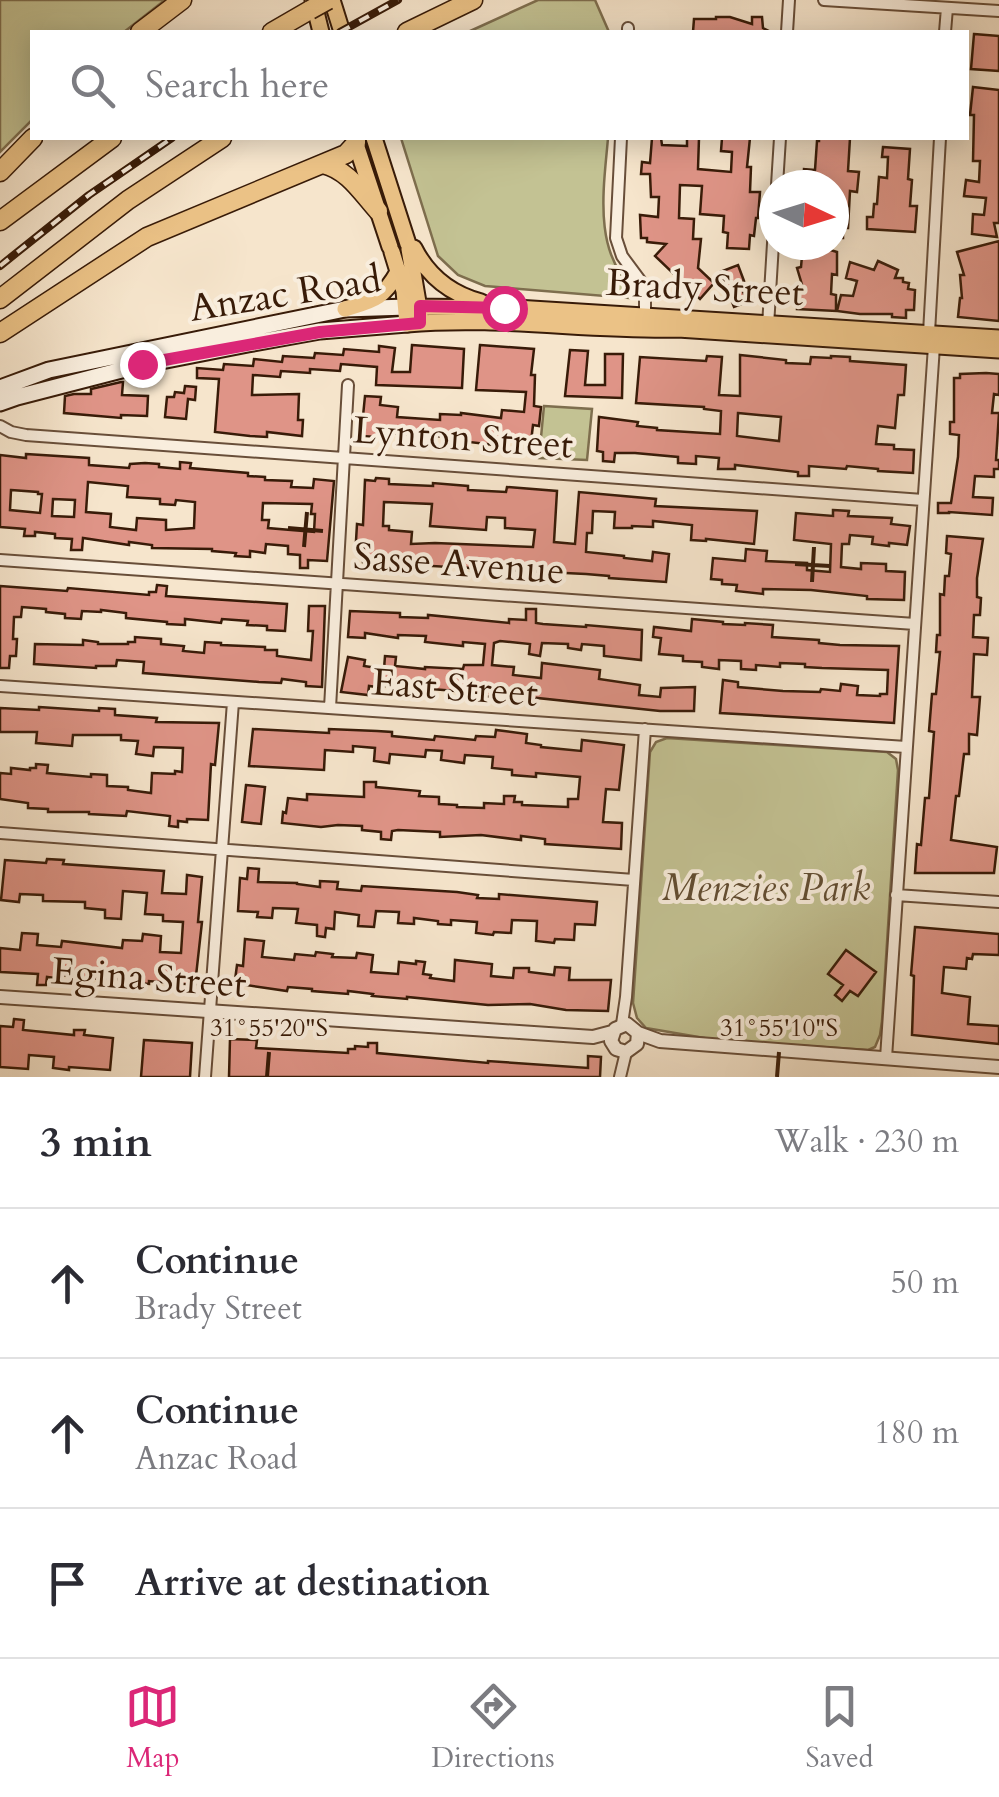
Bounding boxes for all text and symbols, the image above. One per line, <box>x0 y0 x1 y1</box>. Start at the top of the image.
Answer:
search box <box>30 30 969 140</box>
icon: search <box>65 58 120 113</box>
text: Search here <box>145 59 329 111</box>
north arrow <box>759 170 849 260</box>
street label: Anzac Road <box>186 253 385 335</box>
street label: Brady Street <box>605 257 805 319</box>
route start <box>482 286 528 332</box>
route end <box>120 342 166 388</box>
street label: Lynton Street <box>351 404 575 472</box>
street label: Sasse Avenue <box>352 531 566 597</box>
street label: East Street <box>370 656 540 720</box>
park label: Menzies Park <box>662 862 870 914</box>
street label: Egina Street <box>50 945 248 1011</box>
text: 31°55'20"S <box>210 1011 328 1045</box>
text: 31°55'10"S <box>720 1011 838 1045</box>
text: 3 min <box>40 1114 152 1171</box>
text: Walk · 230 m <box>774 1120 959 1164</box>
text: Continue <box>135 1235 299 1287</box>
icon: ahead <box>40 1256 95 1311</box>
text: 50 m <box>891 1261 959 1305</box>
text: Brady Street <box>135 1287 302 1331</box>
text: Continue <box>135 1385 299 1437</box>
icon: ahead <box>40 1406 95 1461</box>
text: 180 m <box>874 1411 959 1455</box>
text: Anzac Road <box>135 1437 298 1481</box>
icon: arrive <box>40 1556 95 1611</box>
text: Arrive at destination <box>135 1557 490 1609</box>
tab: Map <box>125 1679 180 1777</box>
tab: Directions <box>431 1679 555 1777</box>
tab: Saved <box>806 1679 874 1777</box>

